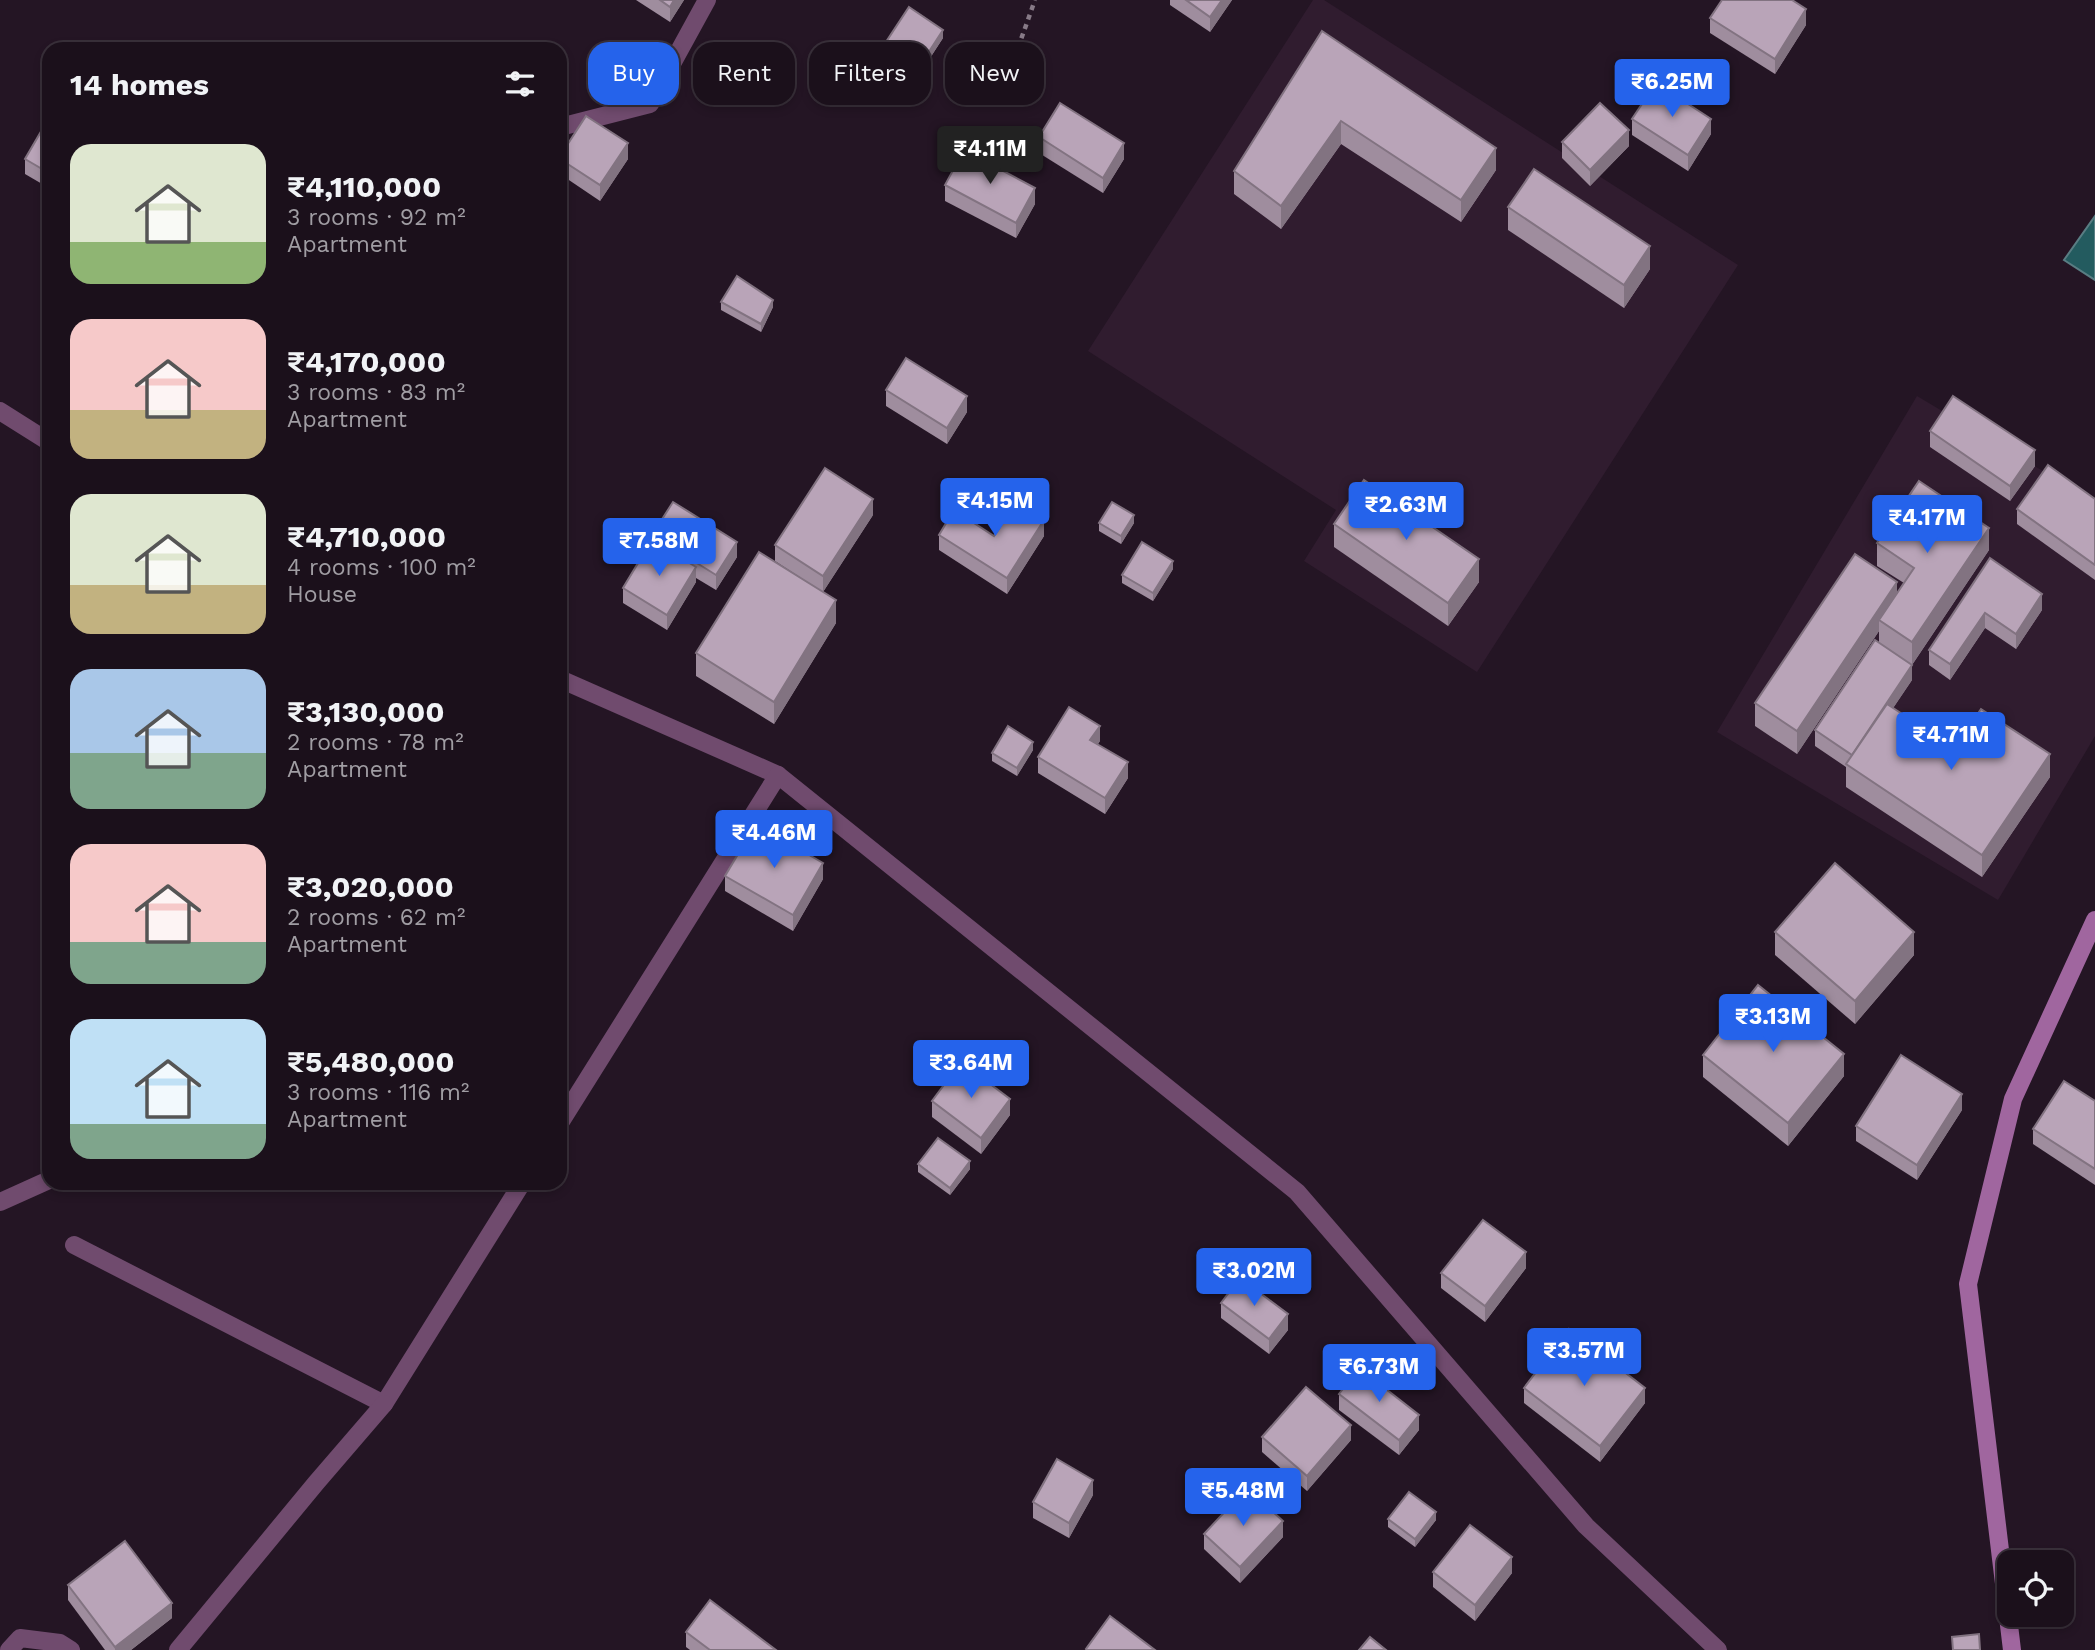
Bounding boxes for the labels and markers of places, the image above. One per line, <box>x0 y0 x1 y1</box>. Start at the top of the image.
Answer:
pin: ₹6.25M <box>1615 60 1729 119</box>
pin: ₹4.11M <box>933 127 1047 186</box>
pin: ₹4.15M <box>938 478 1052 538</box>
pin: ₹2.63M <box>1349 482 1463 542</box>
pin: ₹4.17M <box>1870 496 1984 555</box>
pin: ₹7.58M <box>602 518 716 578</box>
pin: ₹4.71M <box>1894 712 2008 772</box>
pin: ₹4.46M <box>717 810 831 870</box>
pin: ₹3.13M <box>1716 995 1830 1054</box>
pin: ₹3.64M <box>914 1040 1028 1100</box>
pin: ₹3.02M <box>1197 1248 1311 1308</box>
pin: ₹3.57M <box>1527 1328 1641 1388</box>
pin: ₹6.73M <box>1322 1344 1436 1404</box>
pin: ₹5.48M <box>1186 1468 1300 1528</box>

